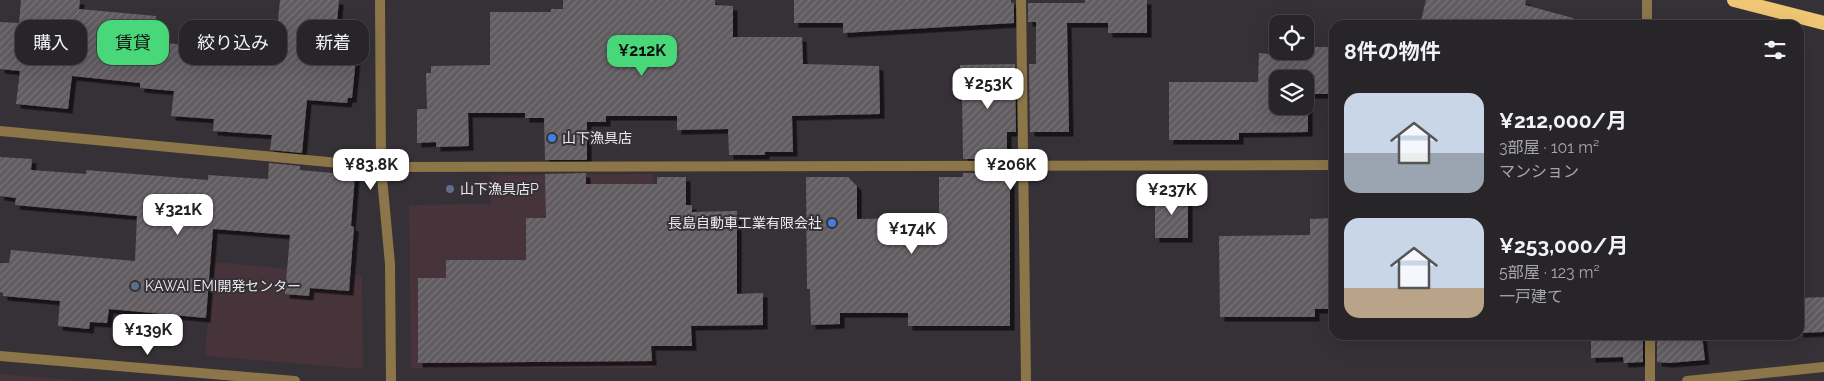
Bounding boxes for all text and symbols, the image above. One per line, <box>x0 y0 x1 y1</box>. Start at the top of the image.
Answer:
map controls <box>1269 15 1314 115</box>
button: locate <box>1269 15 1314 60</box>
chip: 購入 <box>15 20 87 65</box>
chip: 賃貸 <box>97 20 169 65</box>
chip: 絞り込み <box>179 20 287 65</box>
chip: 新着 <box>297 20 369 65</box>
pin: ¥212K <box>607 34 677 77</box>
icon: filters <box>1761 36 1789 64</box>
text: 8件の物件 <box>1344 39 1441 64</box>
text: ¥212K <box>618 41 666 60</box>
pin: ¥253K <box>953 68 1023 110</box>
button: layers <box>1269 70 1314 115</box>
text: ¥253K <box>964 74 1012 93</box>
text: ¥212,000/月 <box>1499 108 1627 133</box>
icon: home <box>1384 113 1444 173</box>
place label: 山下漁具店 <box>562 130 632 146</box>
marker: 山下漁具店 <box>546 132 558 144</box>
text: 3部屋 · 101 m² <box>1499 138 1599 157</box>
pin: ¥83.8K <box>330 148 412 191</box>
pin: ¥206K <box>976 148 1046 191</box>
text: ¥83.8K <box>344 155 398 174</box>
text: ¥206K <box>986 155 1036 174</box>
text: マンション <box>1499 162 1579 181</box>
pin: ¥237K <box>1137 174 1207 216</box>
text: ¥237K <box>1147 180 1197 199</box>
place label: 山下漁具店P <box>460 181 539 197</box>
marker: 山下漁具店P <box>444 183 456 195</box>
pin: ¥321K <box>143 194 213 236</box>
text: ¥321K <box>154 200 202 219</box>
pin: ¥174K <box>877 212 947 255</box>
place label: 長島自動車工業有限会社 <box>668 215 822 231</box>
marker: 長島自動車工業有限会社 <box>826 217 838 229</box>
text: ¥174K <box>888 219 936 238</box>
text: ¥253,000/月 <box>1499 233 1628 258</box>
icon: home <box>1384 238 1444 298</box>
text: 5部屋 · 123 m² <box>1499 263 1600 282</box>
place label: KAWAI EMI開発センター <box>145 278 301 294</box>
marker: KAWAI EMI開発センター <box>129 280 141 292</box>
text: 一戸建て <box>1499 287 1563 306</box>
pin: ¥139K <box>113 314 183 356</box>
text: ¥139K <box>124 320 172 339</box>

